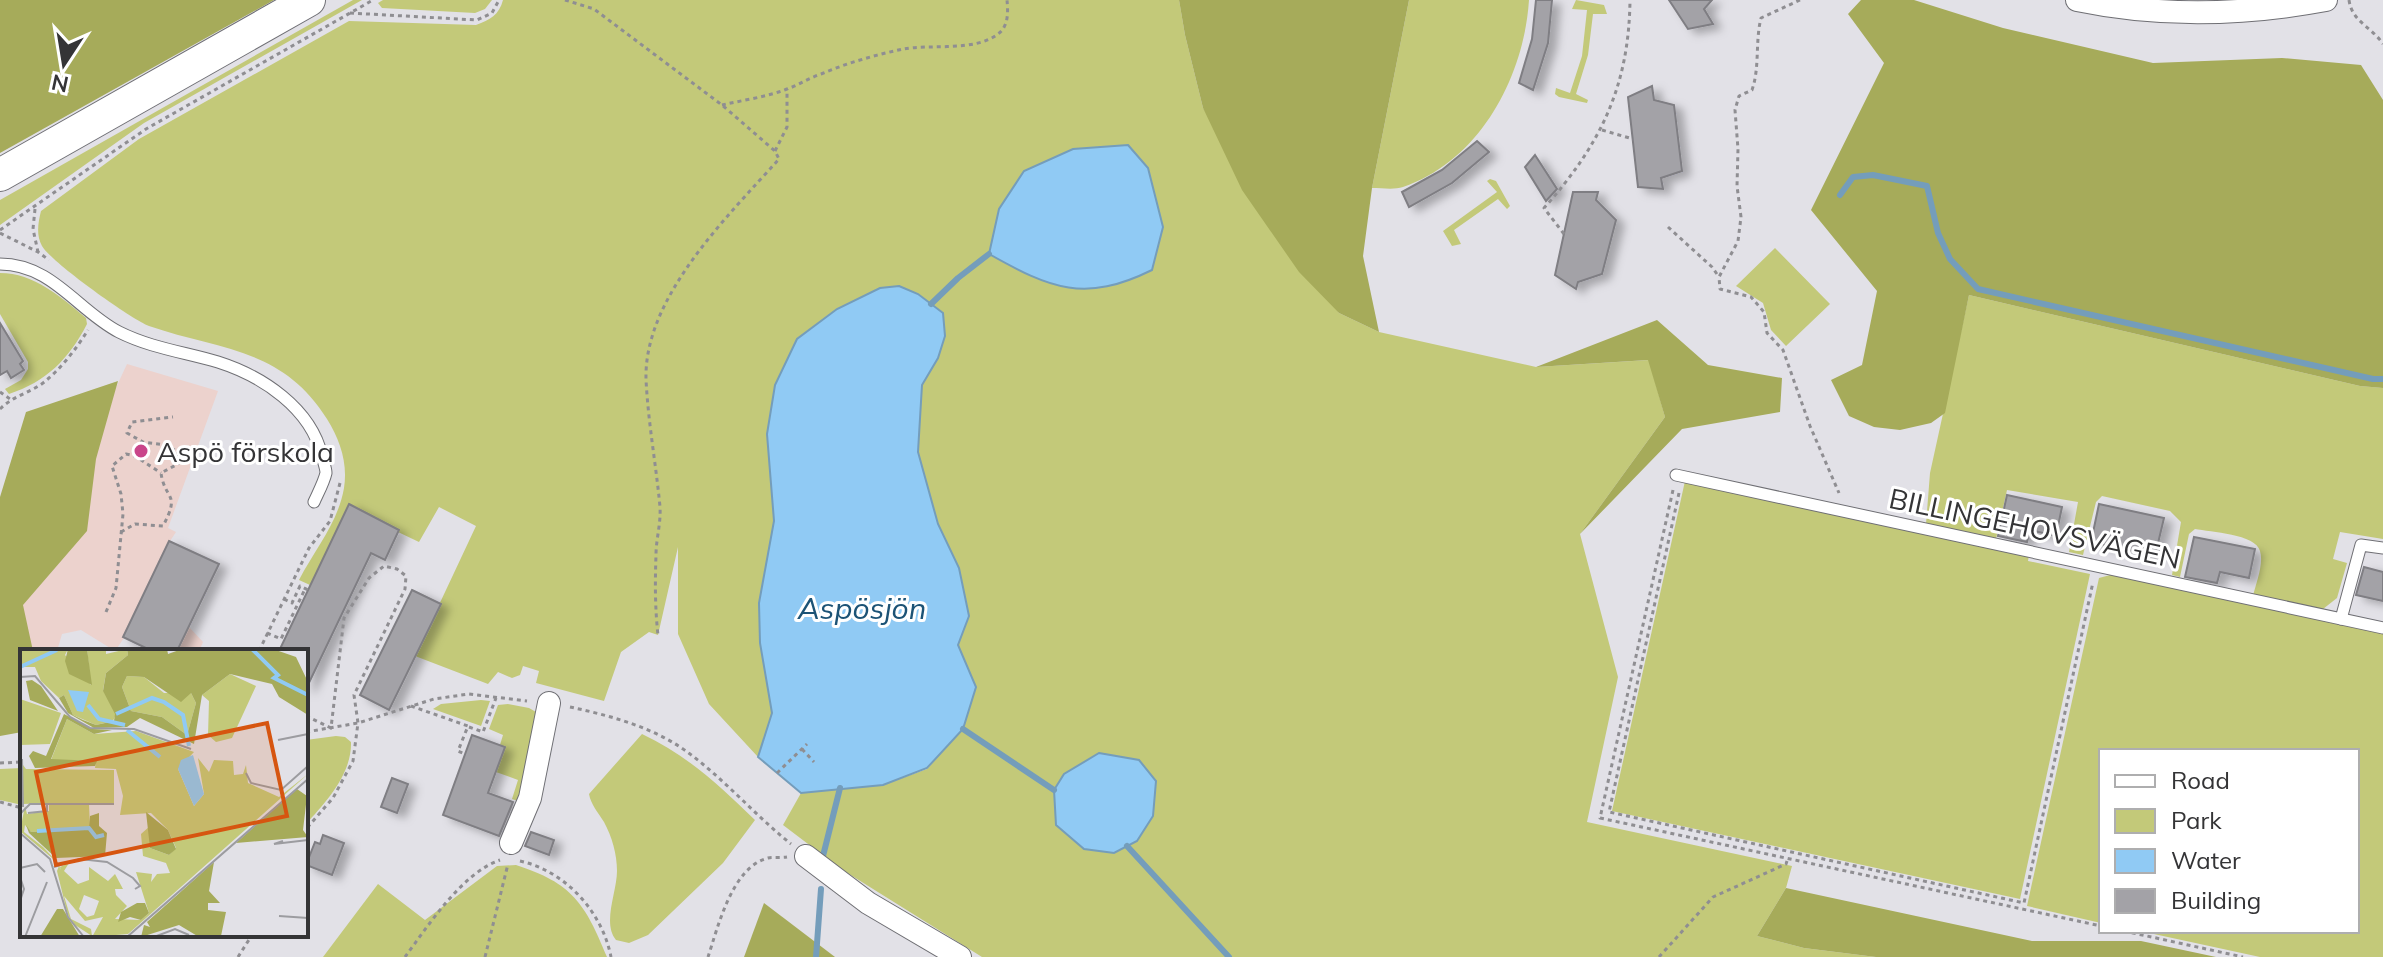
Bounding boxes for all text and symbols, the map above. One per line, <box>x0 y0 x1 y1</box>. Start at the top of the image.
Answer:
north arrow <box>24 24 104 104</box>
text: N <box>49 68 71 99</box>
place label: Aspö förskola <box>157 434 334 469</box>
marker: Aspö förskola <box>132 442 150 460</box>
street label: BILLINGEHOVSVÄGEN <box>1886 480 2184 576</box>
water label: Aspösjön <box>797 589 926 627</box>
inset map <box>20 649 308 937</box>
legend <box>2099 749 2359 933</box>
text: Road <box>2171 765 2230 795</box>
text: Park <box>2171 805 2222 835</box>
text: Water <box>2171 845 2241 875</box>
text: Building <box>2171 885 2261 915</box>

